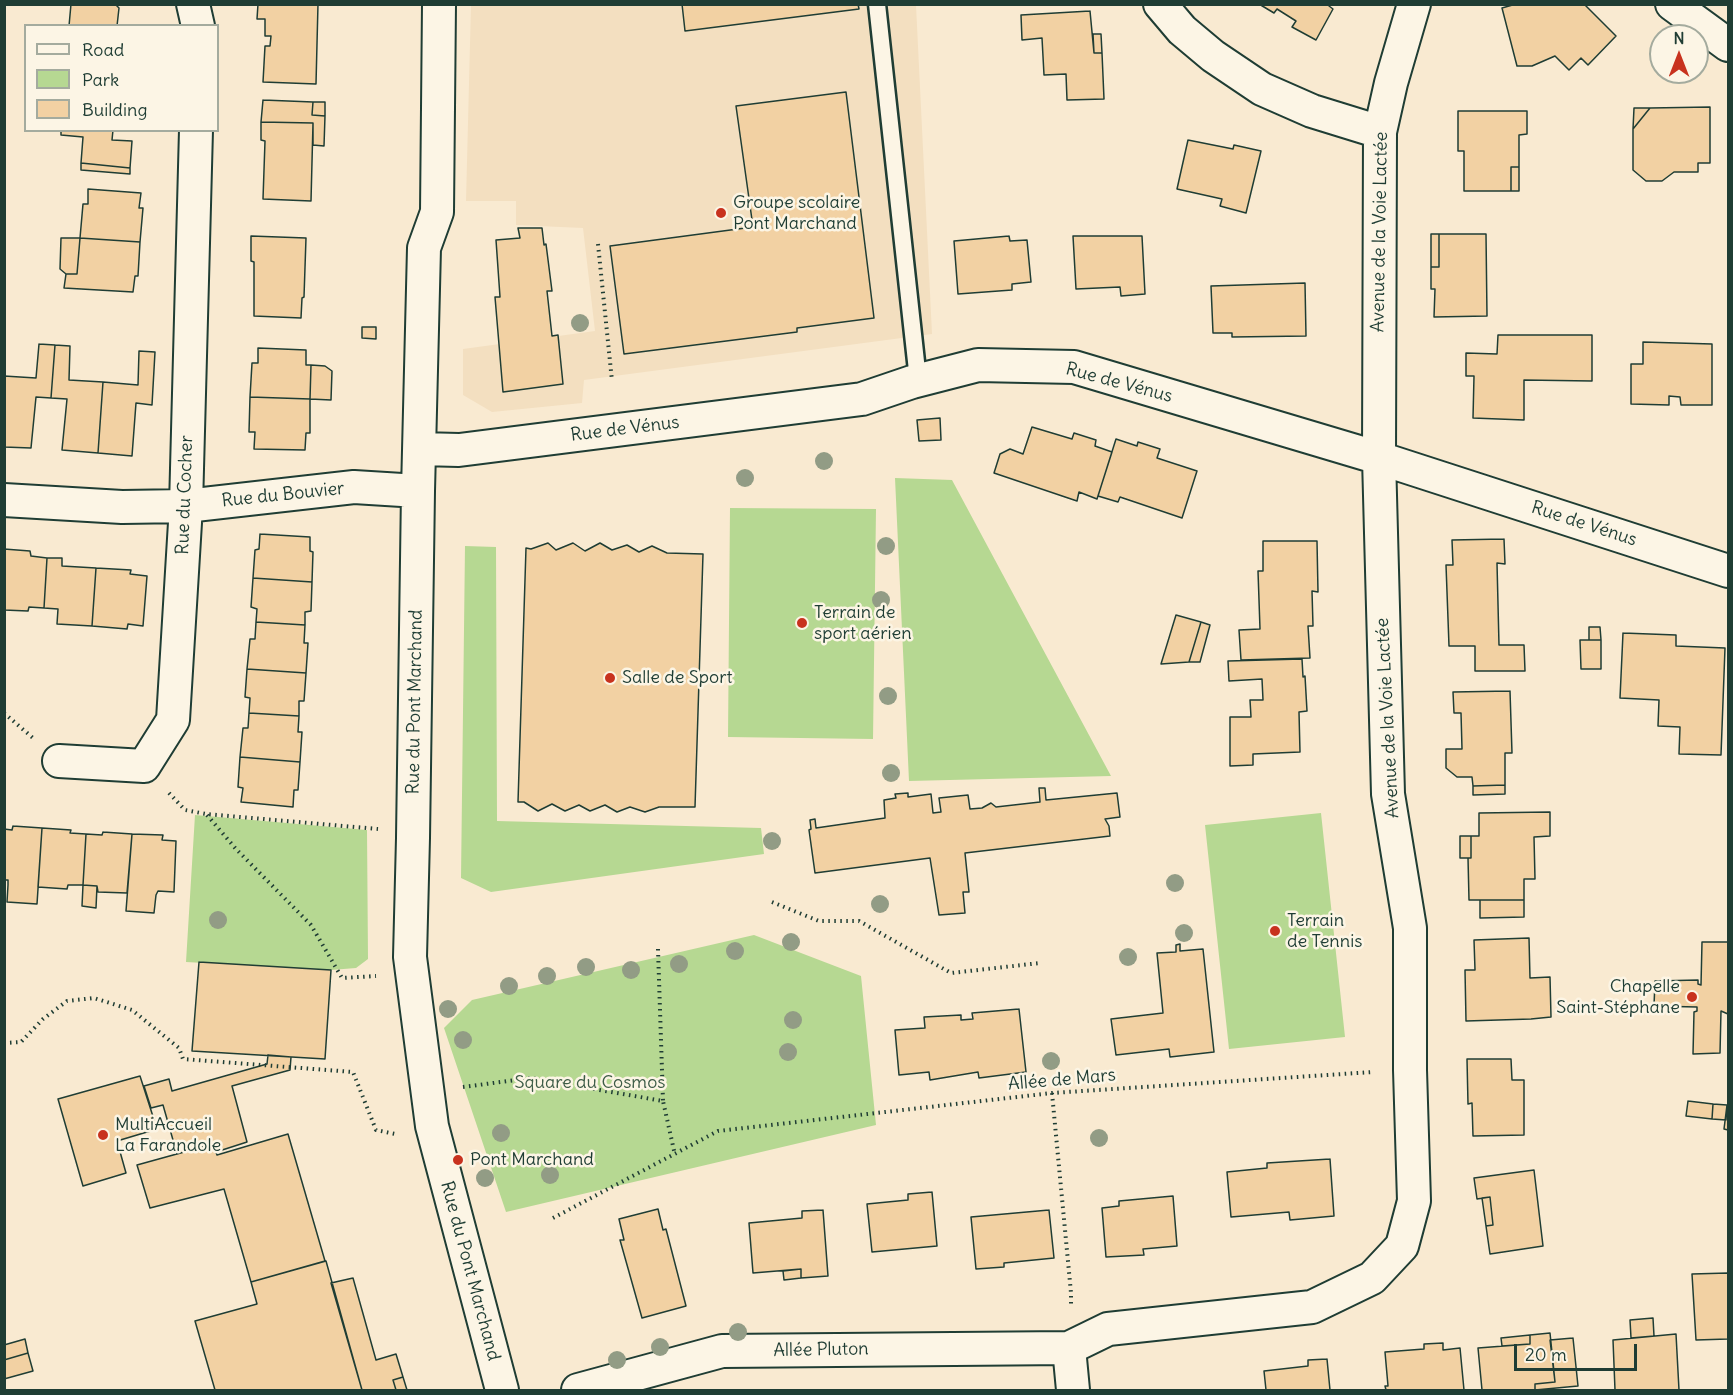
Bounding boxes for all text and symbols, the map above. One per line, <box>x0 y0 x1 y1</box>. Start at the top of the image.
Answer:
legend <box>24 24 219 132</box>
north arrow <box>1649 24 1709 84</box>
text: N <box>1673 28 1685 48</box>
text: Road <box>82 38 124 61</box>
text: Park <box>82 68 119 91</box>
text: Building <box>82 98 147 121</box>
street label: Avenue de la Voie Lactée <box>1367 131 1393 333</box>
place label: Groupe scolaire Pont Marchand <box>733 192 860 234</box>
marker: Groupe scolaire Pont Marchand <box>714 206 728 220</box>
street label: Rue de Vénus <box>1063 358 1175 408</box>
street label: Rue de Vénus <box>569 412 681 446</box>
street label: Rue du Cocher <box>172 435 198 555</box>
street label: Rue du Bouvier <box>221 478 345 512</box>
street label: Rue de Vénus <box>1529 497 1639 551</box>
place label: Terrain de sport aérien <box>814 602 912 644</box>
street label: Rue du Pont Marchand <box>403 609 427 795</box>
marker: Terrain de sport aérien <box>795 616 809 630</box>
street label: Avenue de la Voie Lactée <box>1372 617 1404 819</box>
place label: Salle de Sport <box>622 667 733 689</box>
marker: Salle de Sport <box>603 671 617 685</box>
place label: Terrain de Tennis <box>1287 910 1362 952</box>
marker: Terrain de Tennis <box>1268 924 1282 938</box>
place label: Chapelle Saint-Stéphane <box>1556 976 1680 1018</box>
marker: Chapelle Saint-Stéphane <box>1685 990 1699 1004</box>
street label: Allée de Mars <box>1007 1065 1117 1095</box>
park label: Square du Cosmos <box>515 1072 665 1094</box>
place label: MultiAccueil La Farandole <box>115 1114 221 1156</box>
marker: MultiAccueil La Farandole <box>96 1128 110 1142</box>
place label: Pont Marchand <box>470 1149 594 1171</box>
marker: Pont Marchand <box>451 1153 465 1167</box>
street label: Rue du Pont Marchand <box>436 1179 504 1363</box>
scale bar <box>1517 1332 1640 1370</box>
street label: Allée Pluton <box>773 1338 869 1362</box>
text: 20 m <box>1525 1343 1567 1366</box>

